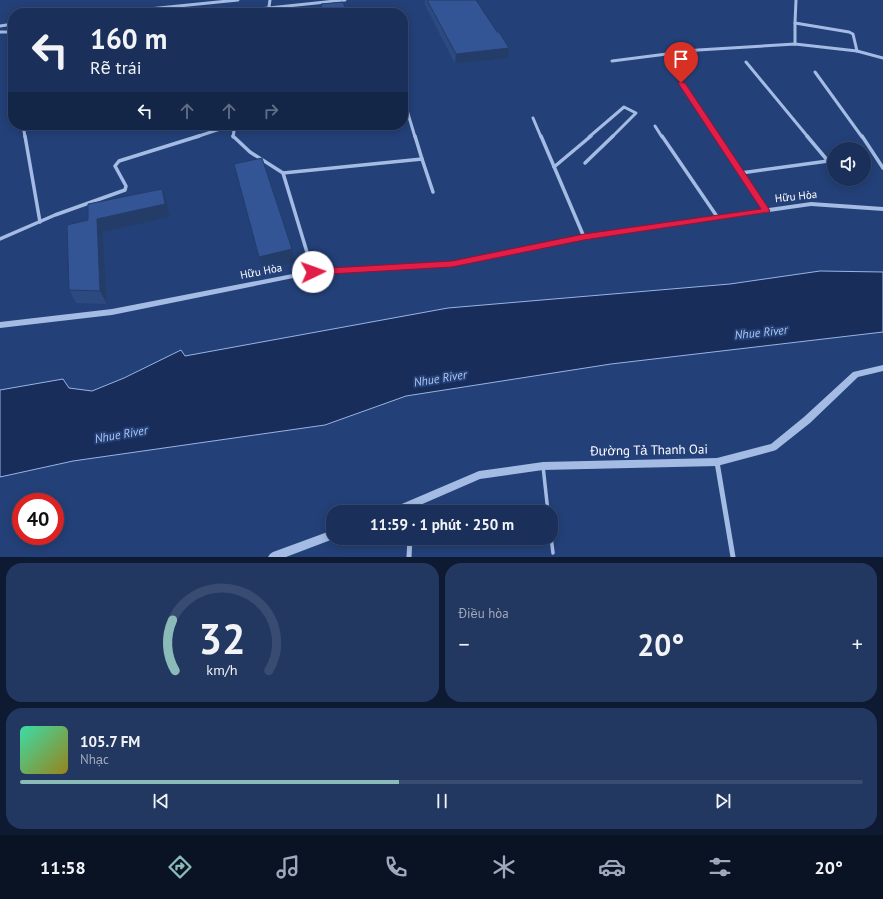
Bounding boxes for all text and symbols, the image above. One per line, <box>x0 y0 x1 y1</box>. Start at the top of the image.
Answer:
text: 160 m <box>90 20 167 57</box>
icon: left <box>24 24 76 76</box>
pin <box>664 42 698 83</box>
icon: arrive <box>670 48 692 70</box>
text: Rẽ trái <box>90 56 142 79</box>
icon: left <box>134 100 156 122</box>
icon: ahead <box>176 100 198 122</box>
icon: ahead <box>218 100 240 122</box>
icon: right <box>260 100 282 122</box>
map controls <box>827 142 871 186</box>
button: sound <box>827 142 871 186</box>
street label: Hữu Hòa <box>774 187 818 205</box>
position arrow <box>292 251 334 293</box>
street label: Hữu Hòa <box>239 260 283 282</box>
water label: Nhue River <box>734 322 789 342</box>
water label: Nhue River <box>412 366 469 390</box>
water label: Nhue River <box>93 422 150 446</box>
street label: Đường Tả Thanh Oai <box>589 440 708 460</box>
speed limit sign: 40 <box>12 493 64 545</box>
text: 11:59 · 1 phút · 250 m <box>370 515 514 534</box>
text: Điều hòa <box>459 605 509 622</box>
text: 32 <box>199 611 246 664</box>
text: 20° <box>637 625 684 664</box>
text: − <box>459 630 470 658</box>
text: + <box>852 630 863 658</box>
text: km/h <box>207 659 238 678</box>
text: 105.7 FM <box>80 732 140 751</box>
text: Nhạc <box>80 751 109 768</box>
icon: previous <box>150 790 172 812</box>
icon: pause <box>431 790 453 812</box>
icon: next <box>712 790 734 812</box>
icon: directions <box>166 853 194 881</box>
icon: music <box>274 853 302 881</box>
icon: phone <box>382 853 410 881</box>
icon: climate <box>490 853 518 881</box>
icon: car <box>598 853 626 881</box>
icon: filters <box>706 853 734 881</box>
text: 11:58 <box>40 856 86 879</box>
text: 20° <box>815 856 843 879</box>

